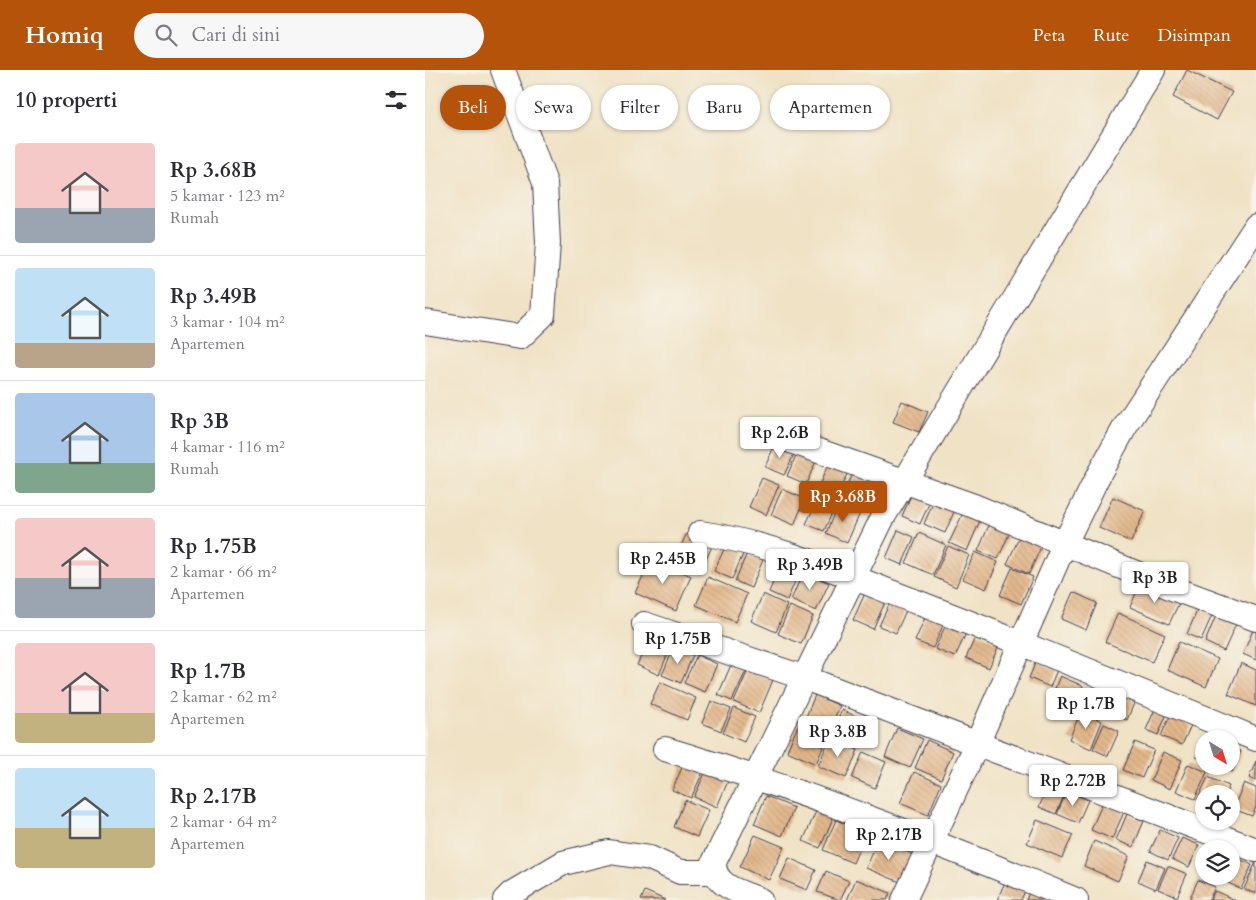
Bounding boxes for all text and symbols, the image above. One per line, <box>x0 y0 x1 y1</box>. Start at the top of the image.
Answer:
search box <box>134 13 484 58</box>
text: Homiq <box>25 19 104 52</box>
icon: search <box>152 21 180 49</box>
text: Cari di sini <box>192 22 280 48</box>
text: Peta <box>1033 23 1065 48</box>
text: Rute <box>1093 23 1129 48</box>
text: Disimpan <box>1157 23 1231 48</box>
chip: Beli <box>440 85 506 130</box>
chip: Sewa <box>516 85 591 130</box>
chip: Filter <box>601 85 678 130</box>
chip: Baru <box>688 85 760 130</box>
chip: Apartemen <box>770 85 890 130</box>
text: 10 properti <box>15 86 117 115</box>
icon: filters <box>382 86 410 114</box>
text: Rp 3.68B <box>170 156 257 185</box>
icon: home <box>55 163 115 223</box>
text: 5 kamar · 123 m² <box>170 185 285 207</box>
text: Rumah <box>170 207 219 229</box>
text: Rp 3.49B <box>170 282 257 311</box>
icon: home <box>55 288 115 348</box>
text: 3 kamar · 104 m² <box>170 311 285 333</box>
text: Apartemen <box>170 333 245 355</box>
text: Rp 3B <box>170 407 229 436</box>
icon: home <box>55 413 115 473</box>
pin: Rp 2.6B <box>734 416 826 459</box>
text: Rp 2.6B <box>751 422 809 444</box>
text: 4 kamar · 116 m² <box>170 436 285 458</box>
text: Rumah <box>170 458 219 480</box>
pin: Rp 3.68B <box>791 480 895 523</box>
text: Rp 3.68B <box>810 486 876 508</box>
text: Rp 1.75B <box>170 532 257 561</box>
icon: home <box>55 538 115 598</box>
pin: Rp 2.45B <box>611 542 715 585</box>
text: Rp 2.45B <box>630 548 696 570</box>
pin: Rp 3.49B <box>758 548 862 591</box>
text: Rp 3.49B <box>777 554 843 576</box>
text: 2 kamar · 66 m² <box>170 561 276 583</box>
pin: Rp 3B <box>1120 562 1190 604</box>
text: Rp 3B <box>1133 567 1177 589</box>
text: Apartemen <box>170 583 245 605</box>
pin: Rp 1.75B <box>626 622 730 665</box>
text: Rp 1.75B <box>645 628 711 650</box>
text: Rp 1.7B <box>170 657 246 686</box>
icon: home <box>55 663 115 723</box>
text: 2 kamar · 62 m² <box>170 686 276 708</box>
pin: Rp 1.7B <box>1040 688 1132 730</box>
text: Rp 1.7B <box>1057 693 1115 715</box>
text: Apartemen <box>170 708 245 730</box>
pin: Rp 3.8B <box>792 716 884 758</box>
text: Rp 3.8B <box>809 721 867 743</box>
north arrow <box>1195 730 1240 775</box>
map controls <box>1195 730 1240 885</box>
pin: Rp 2.72B <box>1021 764 1125 807</box>
text: Rp 2.72B <box>1040 770 1106 792</box>
text: Rp 2.17B <box>170 782 257 811</box>
button: locate <box>1195 785 1240 830</box>
icon: home <box>55 788 115 848</box>
text: 2 kamar · 64 m² <box>170 811 276 833</box>
pin: Rp 2.17B <box>837 818 941 861</box>
text: Rp 2.17B <box>856 824 922 846</box>
text: Apartemen <box>170 833 245 855</box>
button: layers <box>1195 840 1240 885</box>

